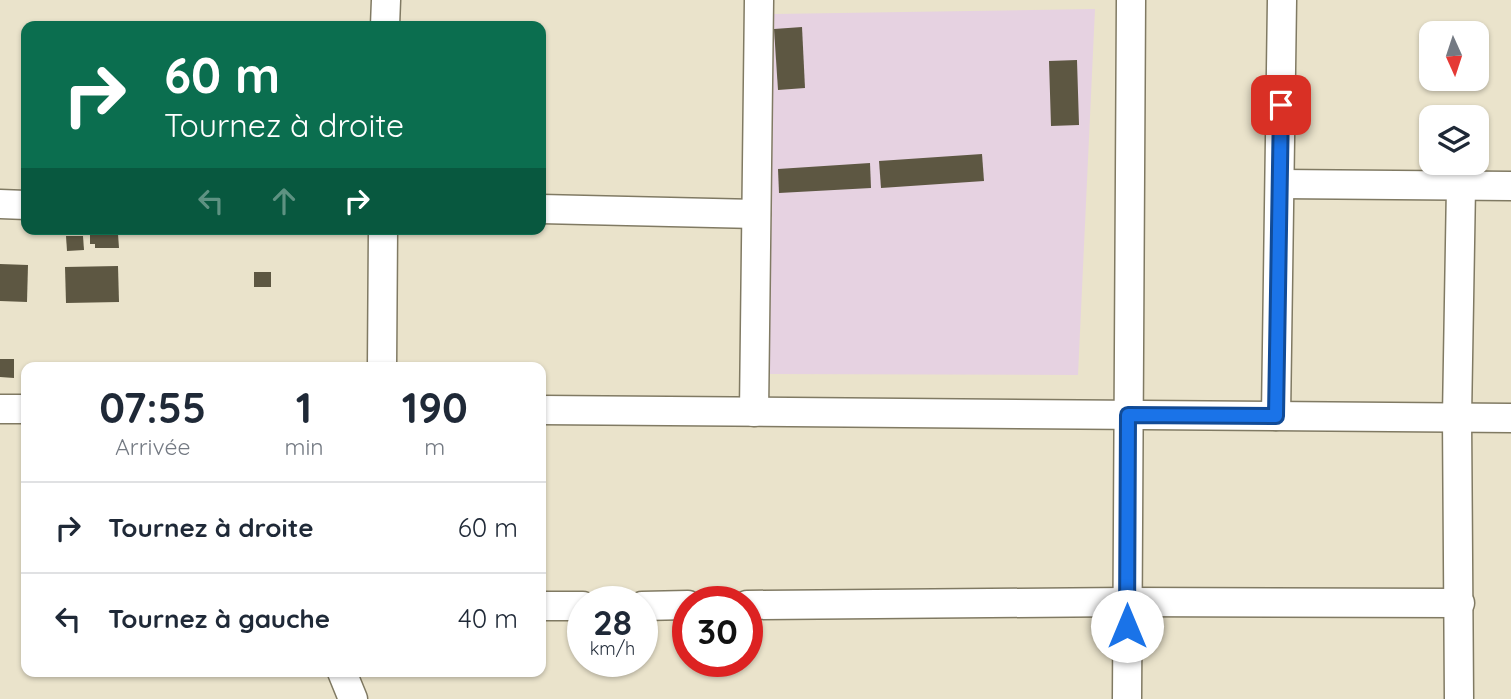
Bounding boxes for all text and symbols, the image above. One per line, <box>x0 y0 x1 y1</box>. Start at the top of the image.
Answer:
north arrow <box>1419 21 1489 91</box>
map controls <box>1419 21 1489 175</box>
text: 60 m <box>164 44 280 105</box>
icon: right <box>49 49 140 140</box>
pin <box>1251 75 1311 135</box>
icon: arrive <box>1262 86 1300 124</box>
text: Tournez à droite <box>164 105 404 145</box>
button: layers <box>1419 105 1489 175</box>
icon: left <box>192 182 230 220</box>
icon: ahead <box>265 182 303 220</box>
icon: right <box>338 182 376 220</box>
text: 07:55 <box>99 381 206 434</box>
text: 1 <box>296 381 312 434</box>
text: 190 <box>402 381 468 434</box>
text: Arrivée <box>115 432 190 461</box>
text: min <box>284 432 324 461</box>
text: m <box>424 432 445 461</box>
icon: right <box>49 509 87 547</box>
text: Tournez à droite <box>108 511 313 544</box>
text: 60 m <box>458 511 518 544</box>
speed limit sign: 30 <box>672 586 763 677</box>
position arrow <box>1090 589 1164 663</box>
icon: left <box>49 600 87 638</box>
text: 28 <box>593 600 632 644</box>
text: Tournez à gauche <box>108 602 330 635</box>
text: 40 m <box>458 602 518 635</box>
text: km/h <box>590 637 635 660</box>

